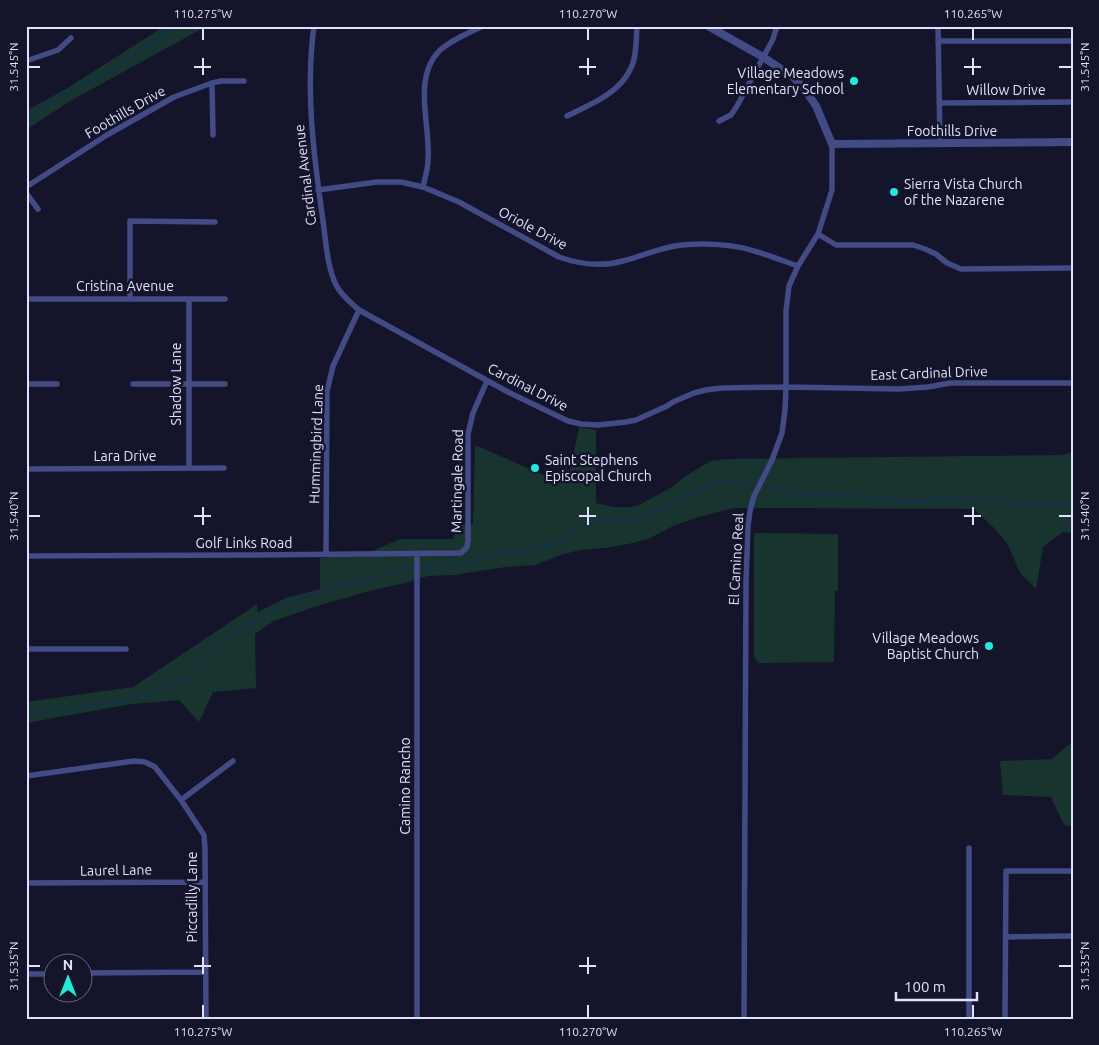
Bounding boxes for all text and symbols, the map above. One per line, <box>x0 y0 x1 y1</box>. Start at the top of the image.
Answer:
text: 110.275°W <box>174 7 232 20</box>
text: 110.270°W <box>559 7 617 20</box>
text: 110.265°W <box>944 7 1002 20</box>
text: 31.545°N <box>7 42 20 92</box>
text: 31.545°N <box>1078 42 1091 92</box>
place label: Village Meadows Elementary School <box>727 65 844 97</box>
marker: Village Meadows Elementary School <box>848 75 860 87</box>
street label: Foothills Drive <box>82 82 168 142</box>
street label: Willow Drive <box>966 82 1046 98</box>
street label: Cardinal Avenue <box>291 123 319 227</box>
street label: Foothills Drive <box>907 123 997 139</box>
place label: Sierra Vista Church of the Nazarene <box>904 176 1023 208</box>
marker: Sierra Vista Church of the Nazarene <box>888 186 900 198</box>
street label: Oriole Drive <box>496 203 570 253</box>
street label: Cristina Avenue <box>76 278 174 294</box>
street label: Shadow Lane <box>168 342 184 426</box>
street label: Cardinal Drive <box>485 360 571 414</box>
street label: East Cardinal Drive <box>870 363 988 383</box>
street label: Hummingbird Lane <box>306 384 326 504</box>
street label: Martingale Road <box>448 429 466 533</box>
street label: Lara Drive <box>93 448 157 464</box>
place label: Saint Stephens Episcopal Church <box>545 452 652 484</box>
marker: Saint Stephens Episcopal Church <box>529 462 541 474</box>
text: 31.540°N <box>7 491 20 541</box>
text: 31.540°N <box>1078 491 1091 541</box>
street label: El Camino Real <box>726 512 746 606</box>
street label: Golf Links Road <box>196 535 292 551</box>
place label: Village Meadows Baptist Church <box>872 630 979 662</box>
marker: Village Meadows Baptist Church <box>983 640 995 652</box>
street label: Camino Rancho <box>397 737 413 835</box>
street label: Piccadilly Lane <box>184 852 200 942</box>
street label: Laurel Lane <box>80 861 152 879</box>
text: 31.535°N <box>7 941 20 991</box>
text: 31.535°N <box>1078 941 1091 991</box>
north arrow <box>42 952 92 1002</box>
text: N <box>63 957 73 973</box>
scale bar <box>896 970 978 1002</box>
text: 100 m <box>904 978 946 995</box>
text: 110.275°W <box>174 1025 232 1038</box>
text: 110.270°W <box>559 1025 617 1038</box>
text: 110.265°W <box>944 1025 1002 1038</box>

